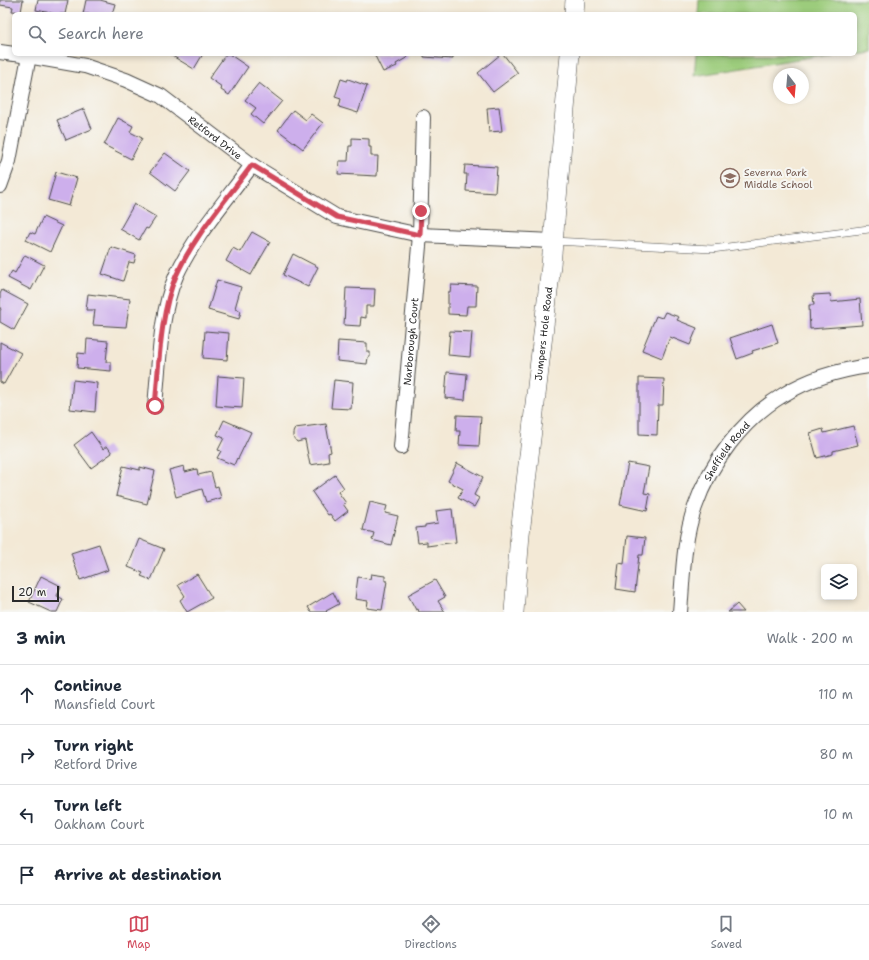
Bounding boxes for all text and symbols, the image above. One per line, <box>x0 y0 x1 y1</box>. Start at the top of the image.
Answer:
search box <box>12 12 857 56</box>
icon: search <box>26 23 48 45</box>
text: Search here <box>58 24 144 44</box>
north arrow <box>773 68 809 104</box>
street label: Retford Drive <box>186 113 245 162</box>
place label: Severna Park Middle School <box>744 166 812 191</box>
school or university icon: Severna Park Middle School <box>719 167 741 189</box>
route end <box>412 202 430 220</box>
street label: Jumpers Hole Road <box>531 285 555 381</box>
street label: Narborough Court <box>400 297 421 386</box>
route start <box>146 397 164 415</box>
street label: Sheffield Road <box>701 418 753 483</box>
map controls <box>821 564 857 600</box>
button: layers <box>821 564 857 600</box>
scale bar <box>12 584 59 603</box>
text: 20 m <box>18 585 46 600</box>
text: 3 min <box>16 627 66 649</box>
text: Walk · 200 m <box>767 630 853 647</box>
text: Continue <box>54 676 122 696</box>
icon: ahead <box>16 684 38 706</box>
text: 110 m <box>818 686 853 703</box>
text: Mansfield Court <box>54 696 155 713</box>
text: Turn right <box>54 736 134 756</box>
icon: right <box>16 744 38 766</box>
text: 80 m <box>819 746 853 763</box>
text: Retford Drive <box>54 756 138 773</box>
text: Turn left <box>54 796 122 816</box>
icon: left <box>16 804 38 826</box>
text: 10 m <box>823 806 853 823</box>
text: Oakham Court <box>54 816 145 833</box>
icon: arrive <box>16 864 38 886</box>
text: Arrive at destination <box>54 865 222 885</box>
tab: Map <box>127 913 151 952</box>
tab: Directions <box>404 913 457 952</box>
tab: Saved <box>711 913 742 952</box>

